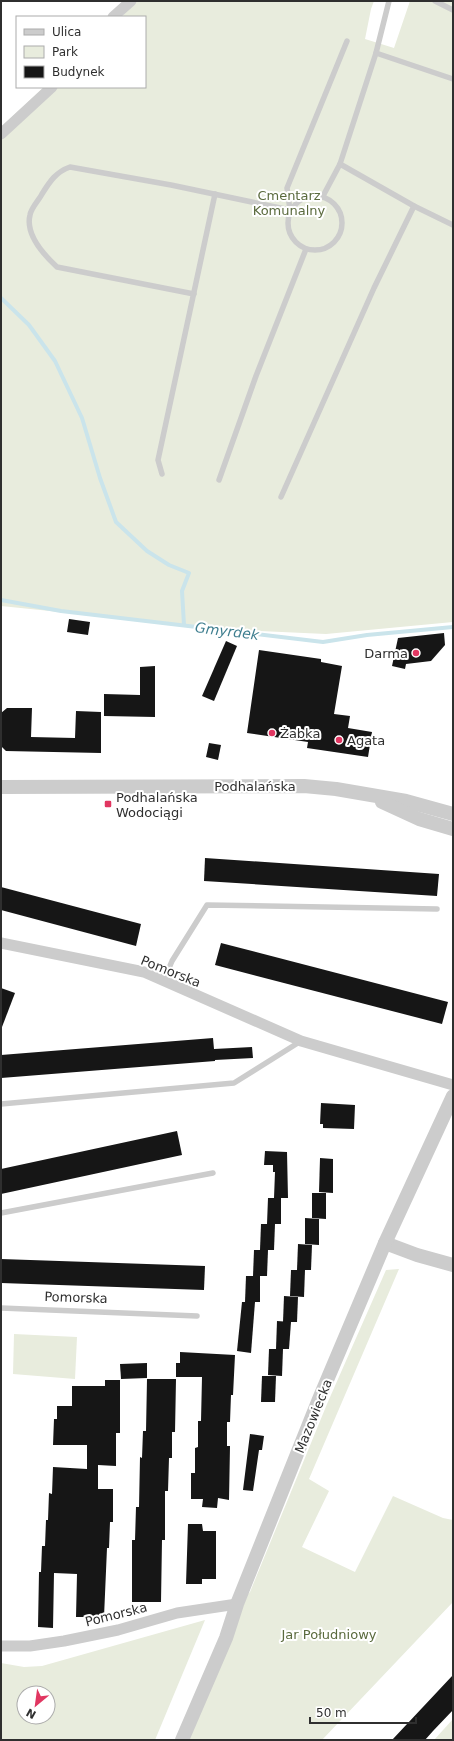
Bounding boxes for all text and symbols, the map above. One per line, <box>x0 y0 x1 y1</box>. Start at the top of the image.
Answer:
legend <box>16 16 146 88</box>
text: Ulica <box>52 25 81 39</box>
text: Park <box>52 45 78 59</box>
text: Budynek <box>52 65 105 79</box>
park label: Cmentarz Komunalny <box>253 188 326 218</box>
water label: Gmyrdek <box>194 619 261 643</box>
place label: Darma <box>364 646 408 661</box>
marker: Darma <box>411 648 421 658</box>
place label: Żabka <box>280 726 320 741</box>
marker: Żabka <box>267 728 277 738</box>
place label: Agata <box>347 733 385 748</box>
marker: Agata <box>334 735 344 745</box>
street label: Podhalańska <box>214 779 296 794</box>
place label: Podhalańska Wodociągi <box>116 790 198 820</box>
marker: Podhalańska Wodociągi <box>103 799 113 809</box>
street label: Pomorska <box>139 953 203 990</box>
street label: Pomorska <box>44 1289 108 1306</box>
street label: Mazowiecka <box>292 1377 335 1455</box>
street label: Pomorska <box>84 1600 149 1629</box>
park label: Jar Południowy <box>281 1627 377 1642</box>
north arrow <box>16 1685 56 1725</box>
scale bar <box>310 1699 416 1725</box>
text: N <box>24 1705 39 1721</box>
text: 50 m <box>316 1706 347 1720</box>

